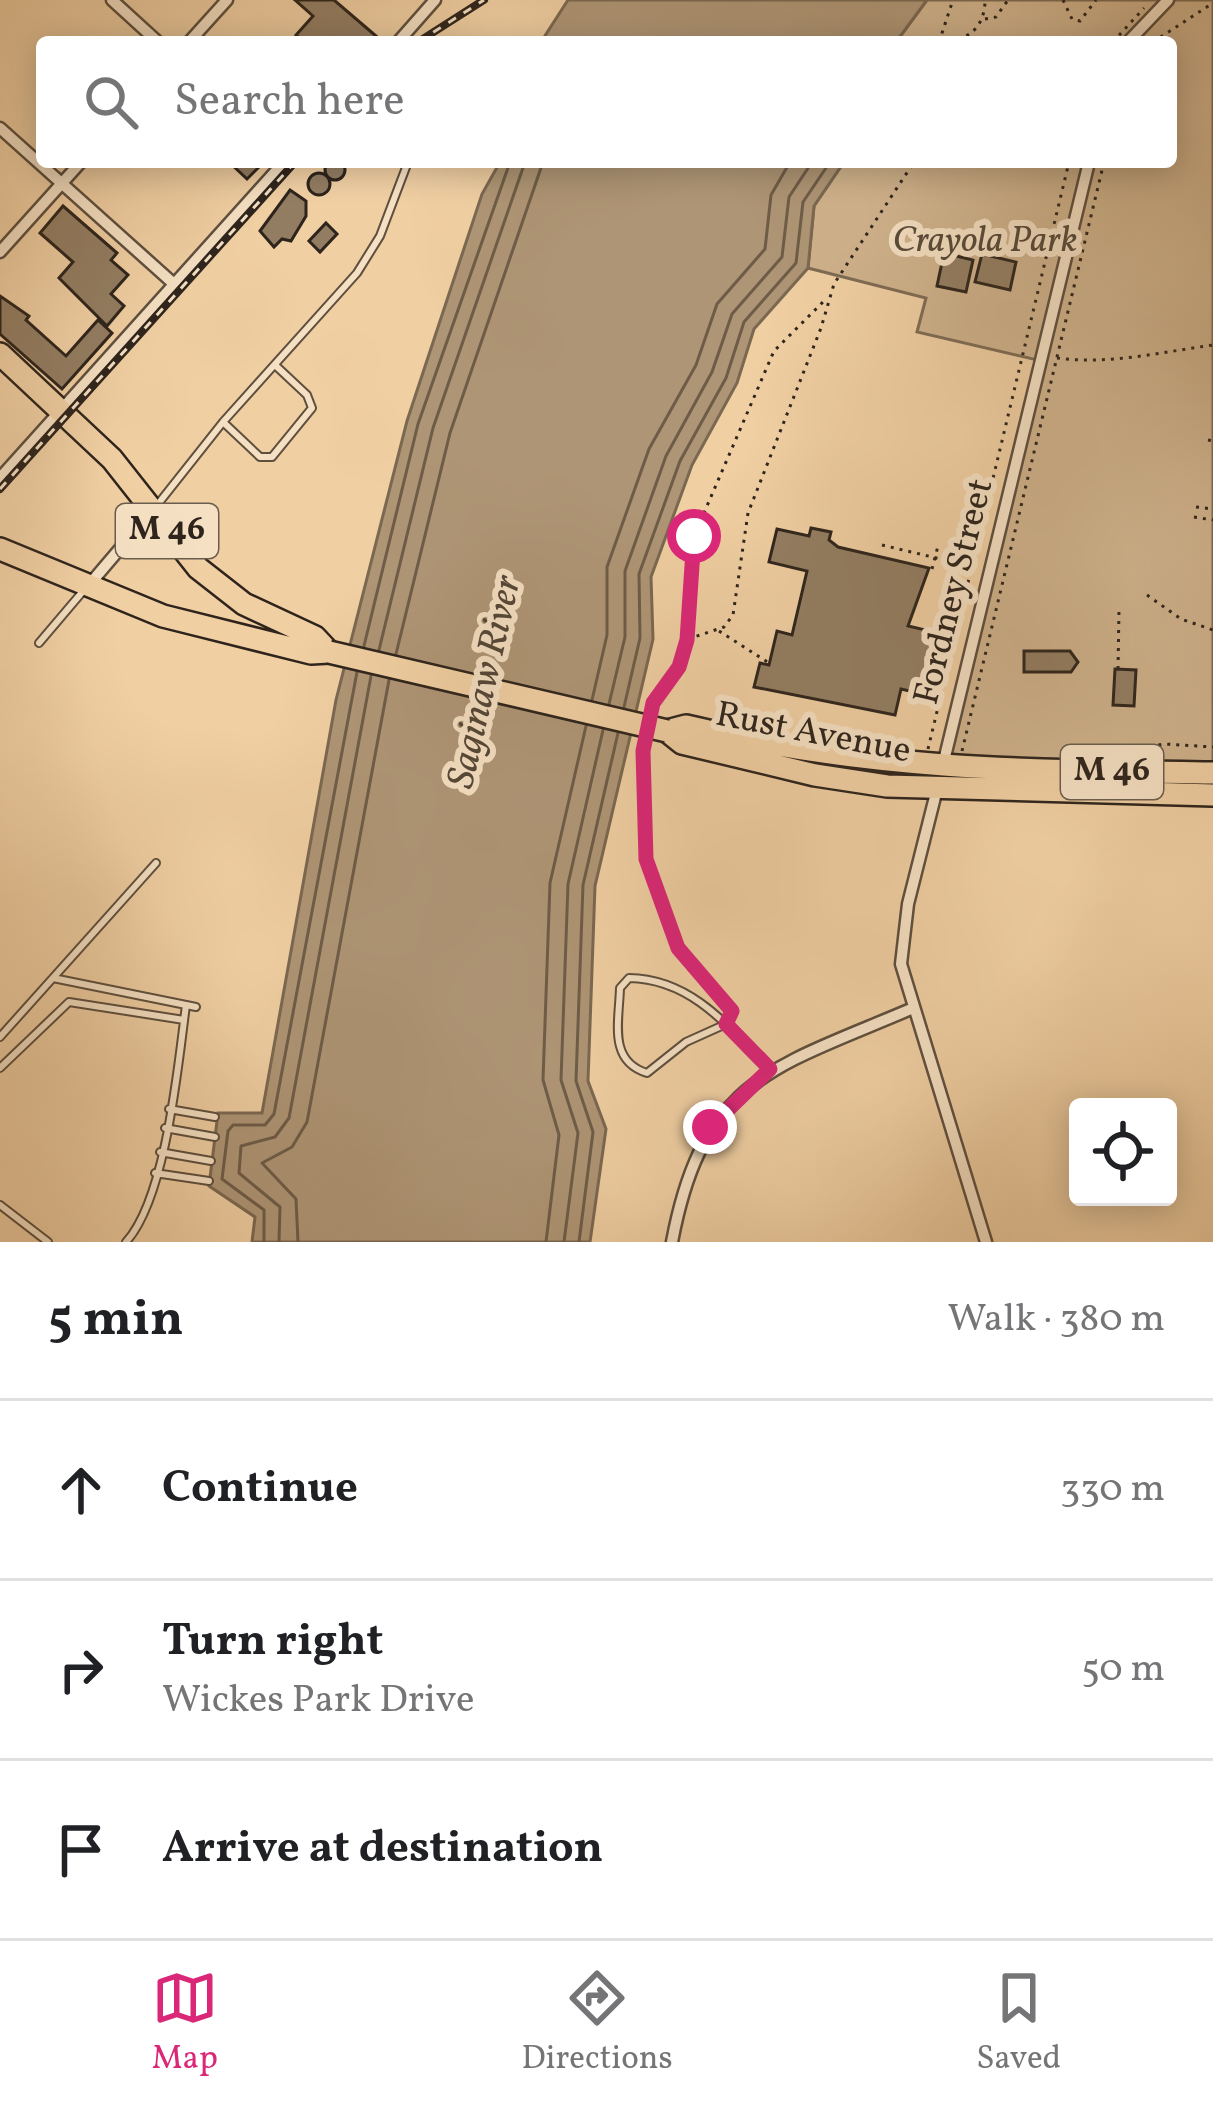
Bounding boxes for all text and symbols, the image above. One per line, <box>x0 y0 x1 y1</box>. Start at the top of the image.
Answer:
search box <box>36 36 1177 168</box>
icon: search <box>78 69 144 135</box>
text: Search here <box>174 71 405 134</box>
park label: Crayola Park <box>893 217 1077 267</box>
street label: Fordney Street <box>903 474 1007 710</box>
road number: M 46 <box>116 504 218 558</box>
route start <box>667 509 721 563</box>
water label: Saginaw River <box>435 570 537 794</box>
street label: Rust Avenue <box>711 691 915 777</box>
road number: M 46 <box>1061 745 1163 799</box>
map controls <box>1069 1098 1177 1206</box>
button: locate <box>1069 1098 1177 1206</box>
route end <box>683 1100 737 1154</box>
text: 5 min <box>48 1285 184 1356</box>
text: Walk · 380 m <box>947 1293 1165 1347</box>
icon: ahead <box>48 1457 114 1523</box>
text: Continue <box>162 1458 358 1521</box>
text: 330 m <box>1060 1463 1165 1517</box>
text: Turn right <box>162 1611 383 1674</box>
icon: right <box>48 1637 114 1703</box>
text: 50 m <box>1081 1643 1165 1697</box>
text: Wickes Park Drive <box>162 1674 475 1728</box>
icon: arrive <box>48 1817 114 1883</box>
text: Arrive at destination <box>162 1818 603 1881</box>
tab: Map <box>152 1965 218 2083</box>
tab: Directions <box>521 1965 673 2083</box>
tab: Saved <box>976 1965 1061 2083</box>

